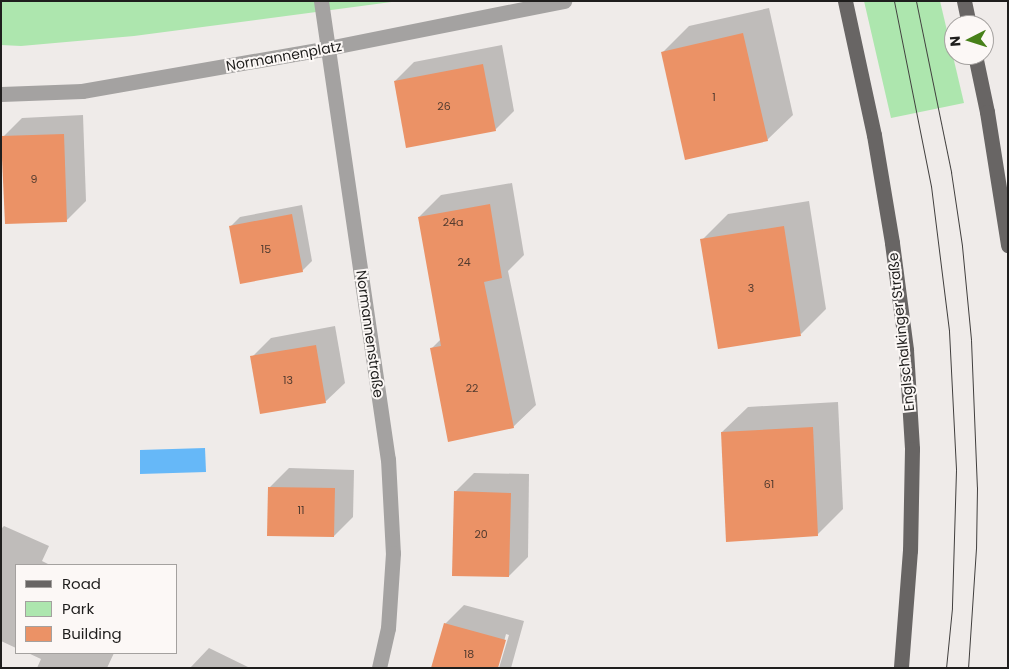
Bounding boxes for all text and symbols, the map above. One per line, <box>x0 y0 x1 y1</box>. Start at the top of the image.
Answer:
north arrow <box>944 15 994 65</box>
text: N <box>945 35 965 47</box>
street label: Normannenplatz <box>225 38 343 74</box>
house number: 1 <box>712 90 716 104</box>
house number: 26 <box>437 99 451 113</box>
house number: 9 <box>31 172 37 186</box>
house number: 24a <box>443 215 463 229</box>
house number: 15 <box>261 242 271 256</box>
street label: Englschalkinger Straße <box>884 252 918 412</box>
house number: 24 <box>457 255 471 269</box>
street label: Normannenstraße <box>353 269 387 399</box>
house number: 3 <box>748 281 754 295</box>
house number: 13 <box>283 373 293 387</box>
house number: 22 <box>466 381 478 395</box>
house number: 61 <box>764 477 774 491</box>
house number: 11 <box>297 503 305 517</box>
house number: 20 <box>474 527 488 541</box>
legend <box>15 564 178 654</box>
text: Road <box>62 573 101 594</box>
text: Park <box>62 598 94 619</box>
text: Building <box>62 623 122 644</box>
house number: 18 <box>464 647 474 661</box>

